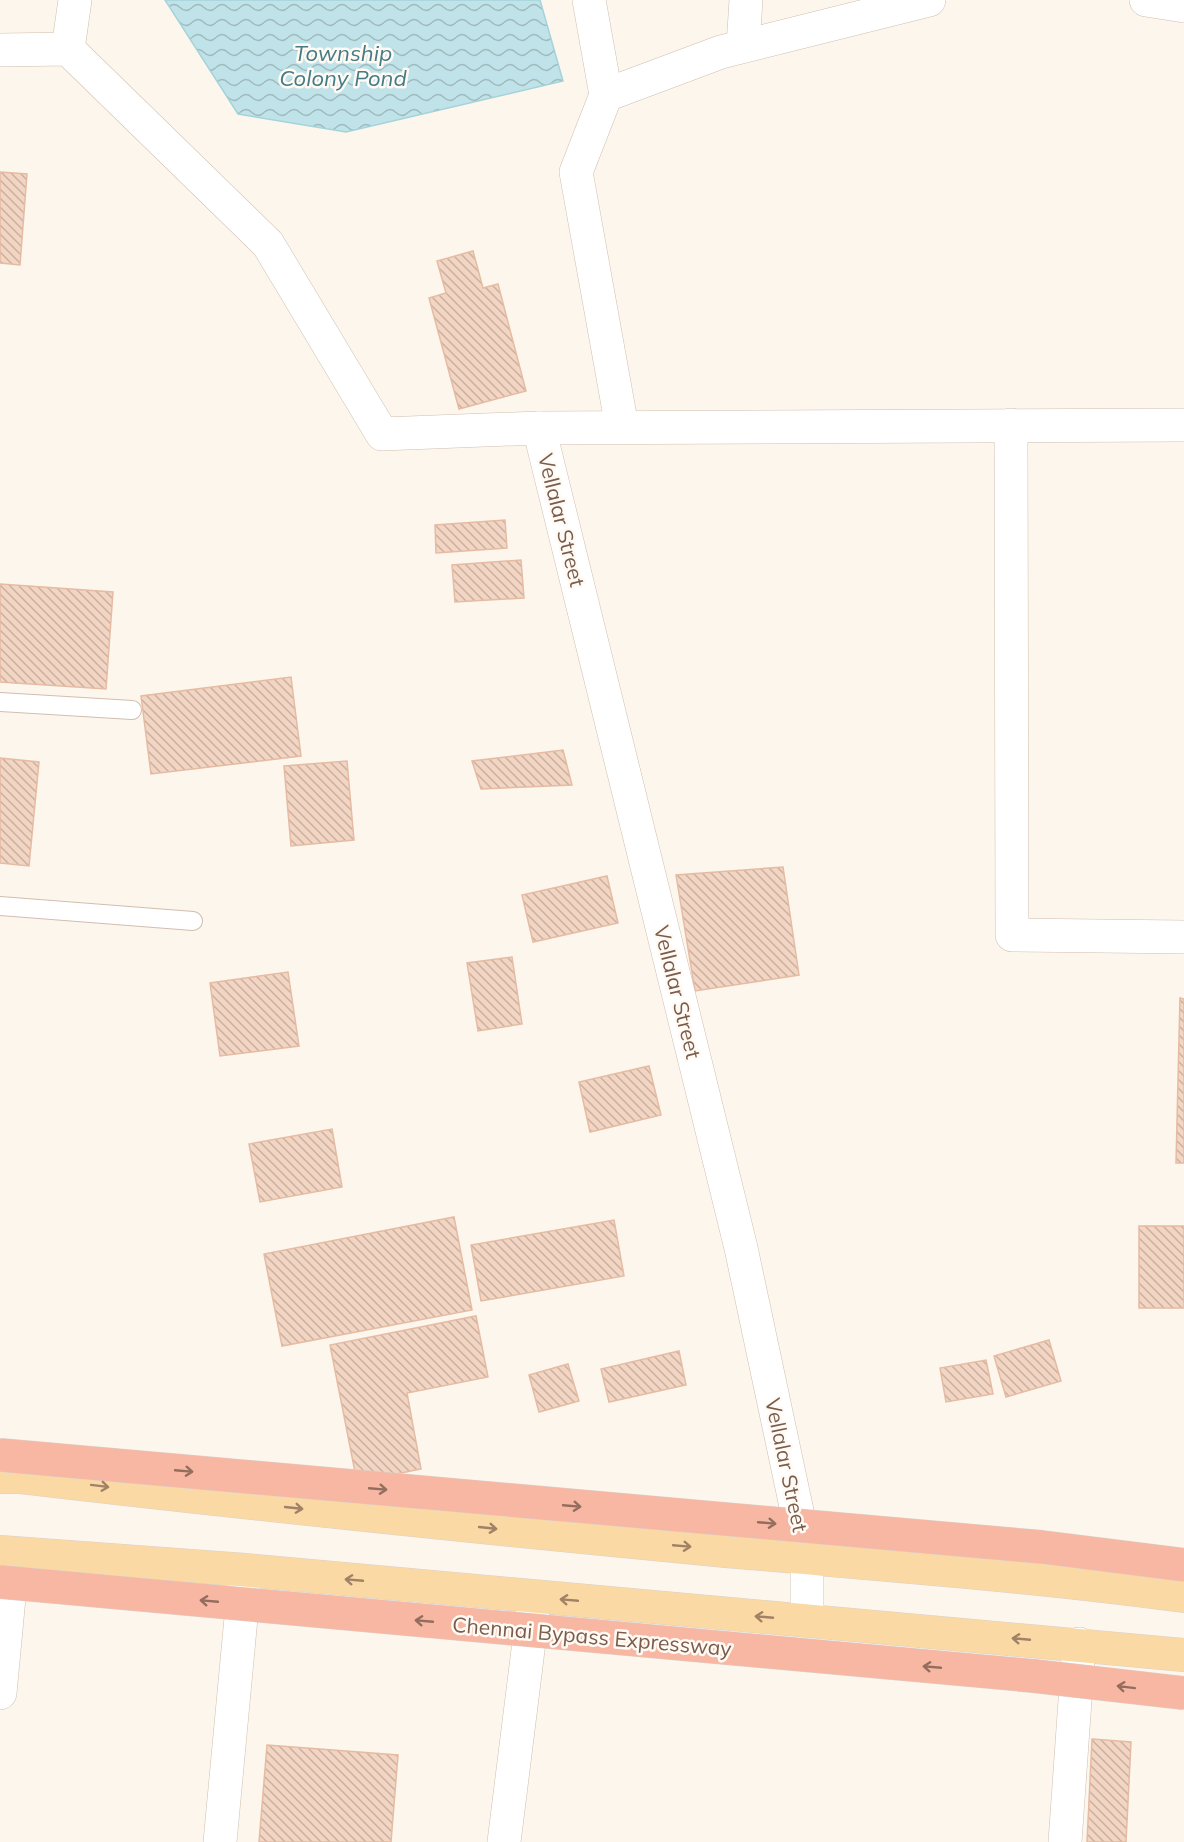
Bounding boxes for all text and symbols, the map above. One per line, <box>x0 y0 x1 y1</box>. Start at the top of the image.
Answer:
water label: Township Colony Pond <box>279 39 407 92</box>
street label: Vellalar Street <box>533 451 591 589</box>
street label: Vellalar Street <box>649 923 707 1061</box>
street label: Vellalar Street <box>760 1396 814 1534</box>
one-way arrow <box>173 1466 193 1477</box>
one-way arrow <box>90 1481 109 1492</box>
one-way arrow <box>368 1483 387 1494</box>
one-way arrow <box>562 1501 582 1512</box>
one-way arrow <box>283 1503 303 1514</box>
one-way arrow <box>756 1518 776 1529</box>
one-way arrow <box>477 1523 497 1534</box>
one-way arrow <box>671 1541 691 1552</box>
one-way arrow <box>345 1574 365 1585</box>
one-way arrow <box>560 1594 580 1605</box>
one-way arrow <box>199 1595 219 1606</box>
street label: Chennai Bypass Expressway <box>451 1611 733 1661</box>
one-way arrow <box>754 1611 774 1622</box>
one-way arrow <box>415 1615 434 1626</box>
one-way arrow <box>1011 1633 1031 1644</box>
one-way arrow <box>922 1661 942 1672</box>
one-way arrow <box>1116 1681 1136 1692</box>

